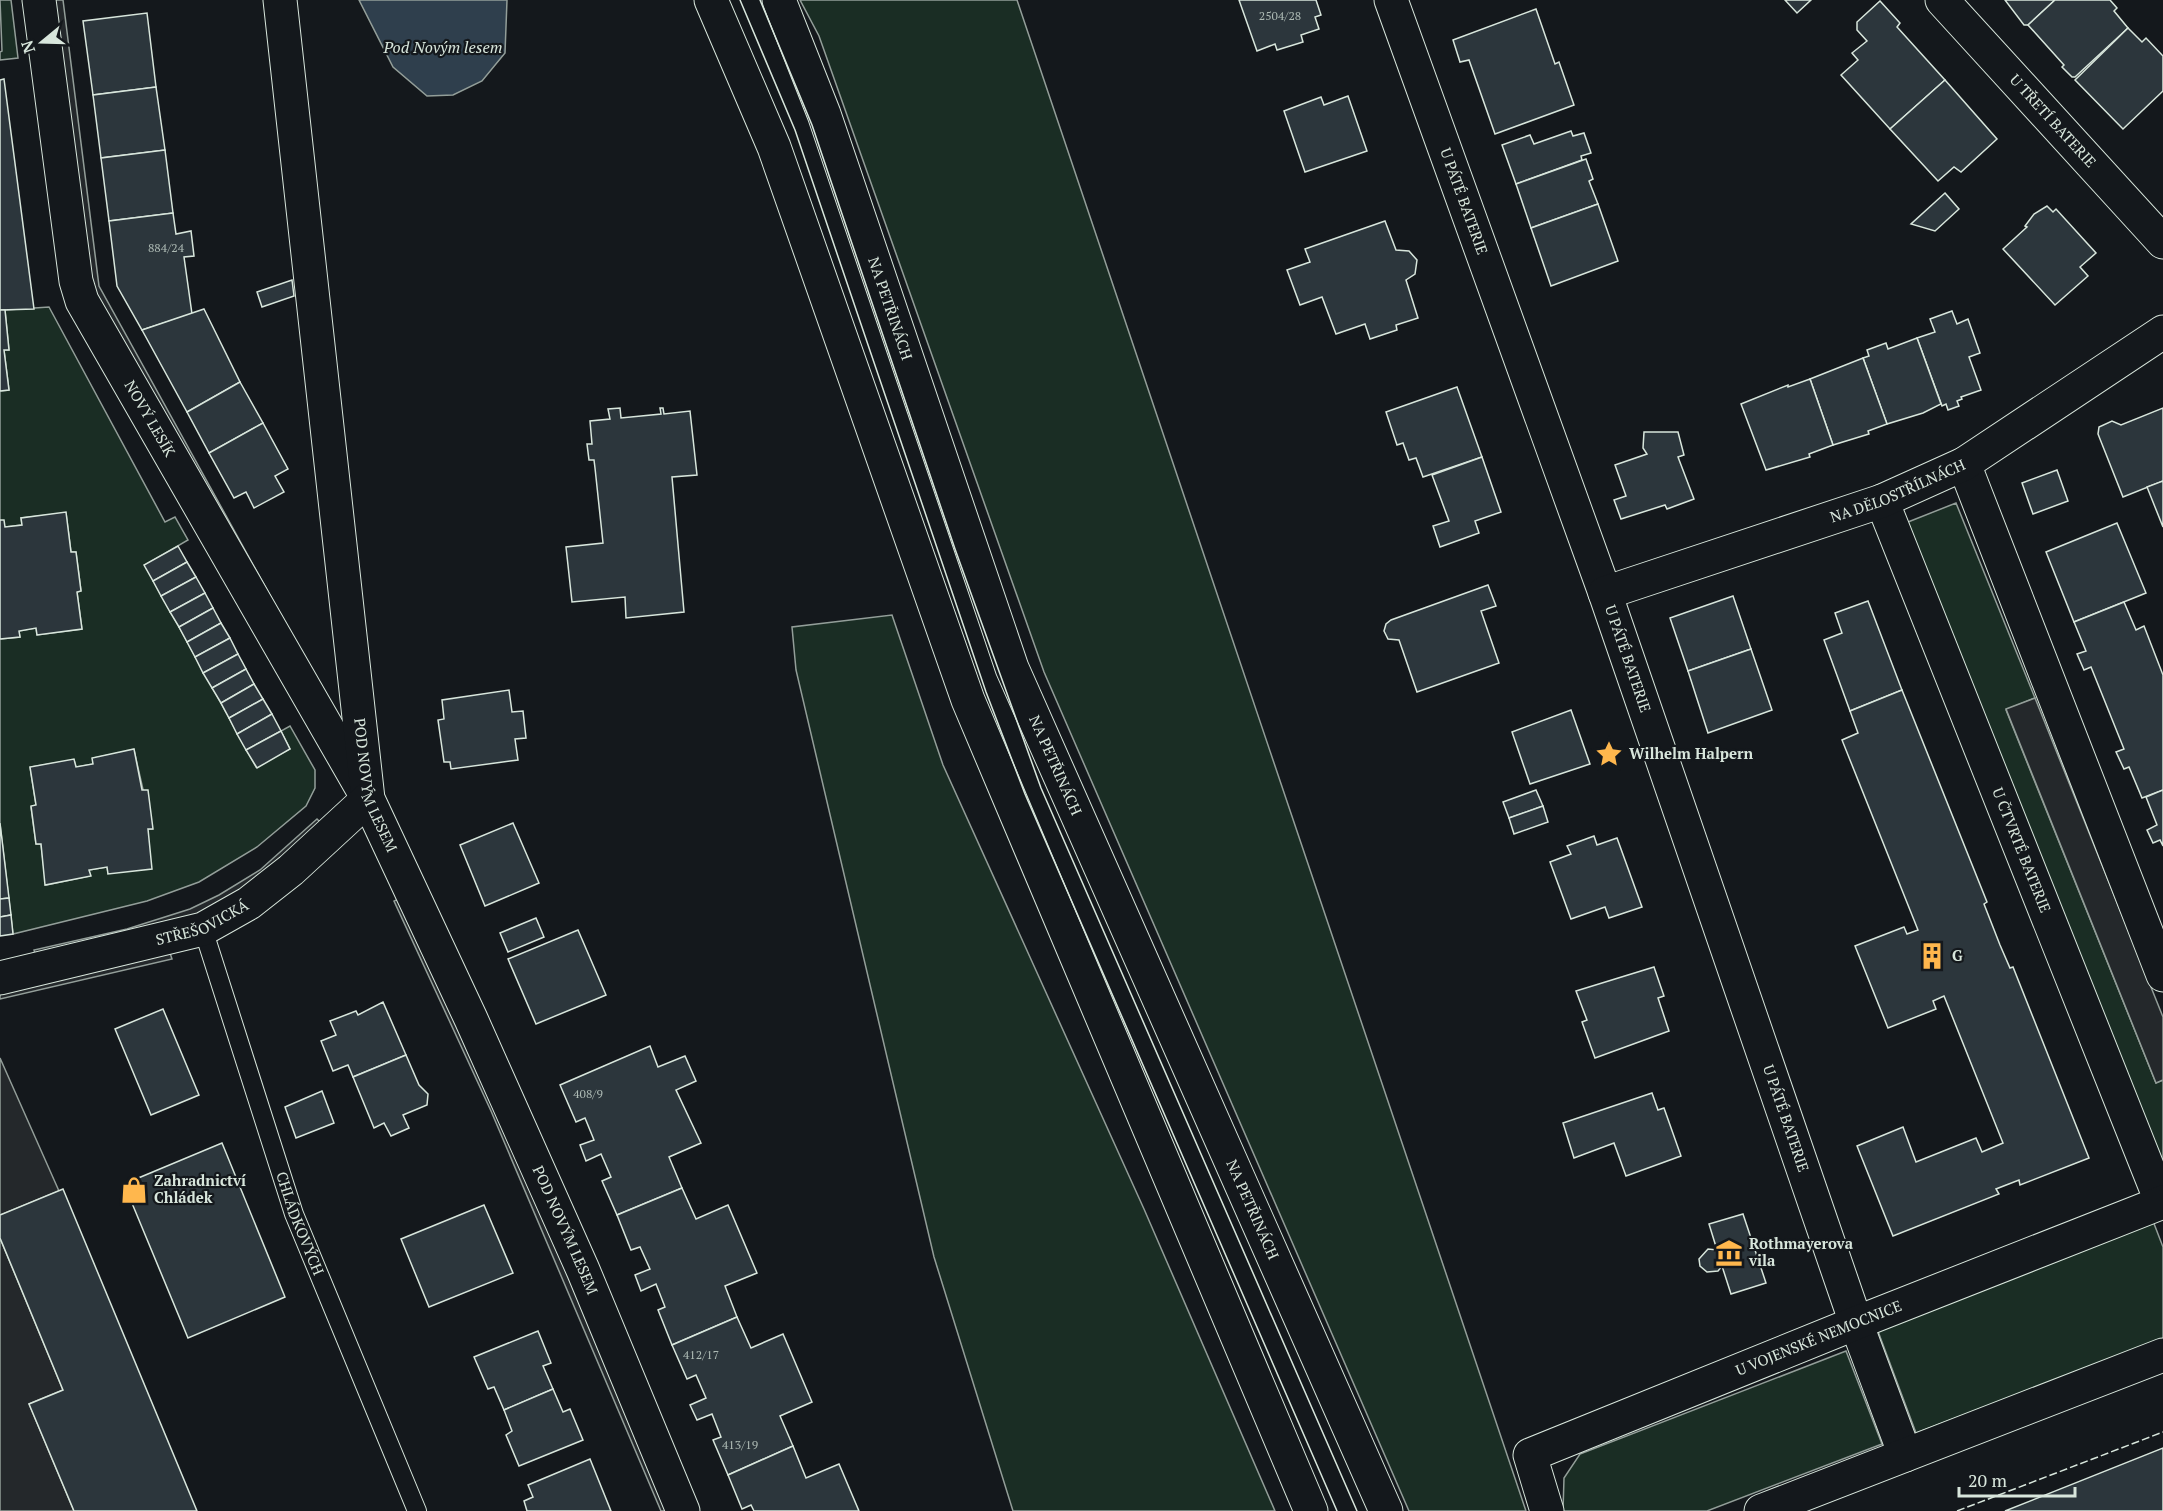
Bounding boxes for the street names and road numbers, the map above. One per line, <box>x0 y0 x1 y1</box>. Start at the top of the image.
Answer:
street label: U TŘETÍ BATERIE <box>2006 70 2101 171</box>
street label: U PÁTÉ BATERIE <box>1436 145 1493 257</box>
street label: NA PETŘINÁCH <box>864 254 918 362</box>
street label: NOVÝ LESÍK <box>121 376 180 460</box>
street label: NA DĚLOSTŘÍLNÁCH <box>1827 454 1968 527</box>
street label: U PÁTÉ BATERIE <box>1601 602 1656 715</box>
street label: NA PETŘINÁCH <box>1025 712 1087 818</box>
street label: POD NOVÝM LESEM <box>350 717 402 855</box>
street label: U ČTVRTÉ BATERIE <box>1988 784 2056 915</box>
street label: STŘEŠOVICKÁ <box>153 894 252 949</box>
street label: U PÁTÉ BATERIE <box>1759 1062 1814 1174</box>
street label: NA PETŘINÁCH <box>1222 1156 1284 1262</box>
street label: POD NOVÝM LESEM <box>529 1162 603 1297</box>
street label: CHLÁDKOVÝCH <box>272 1169 329 1278</box>
street label: U VOJENSKÉ NEMOCNICE <box>1732 1295 1904 1380</box>

